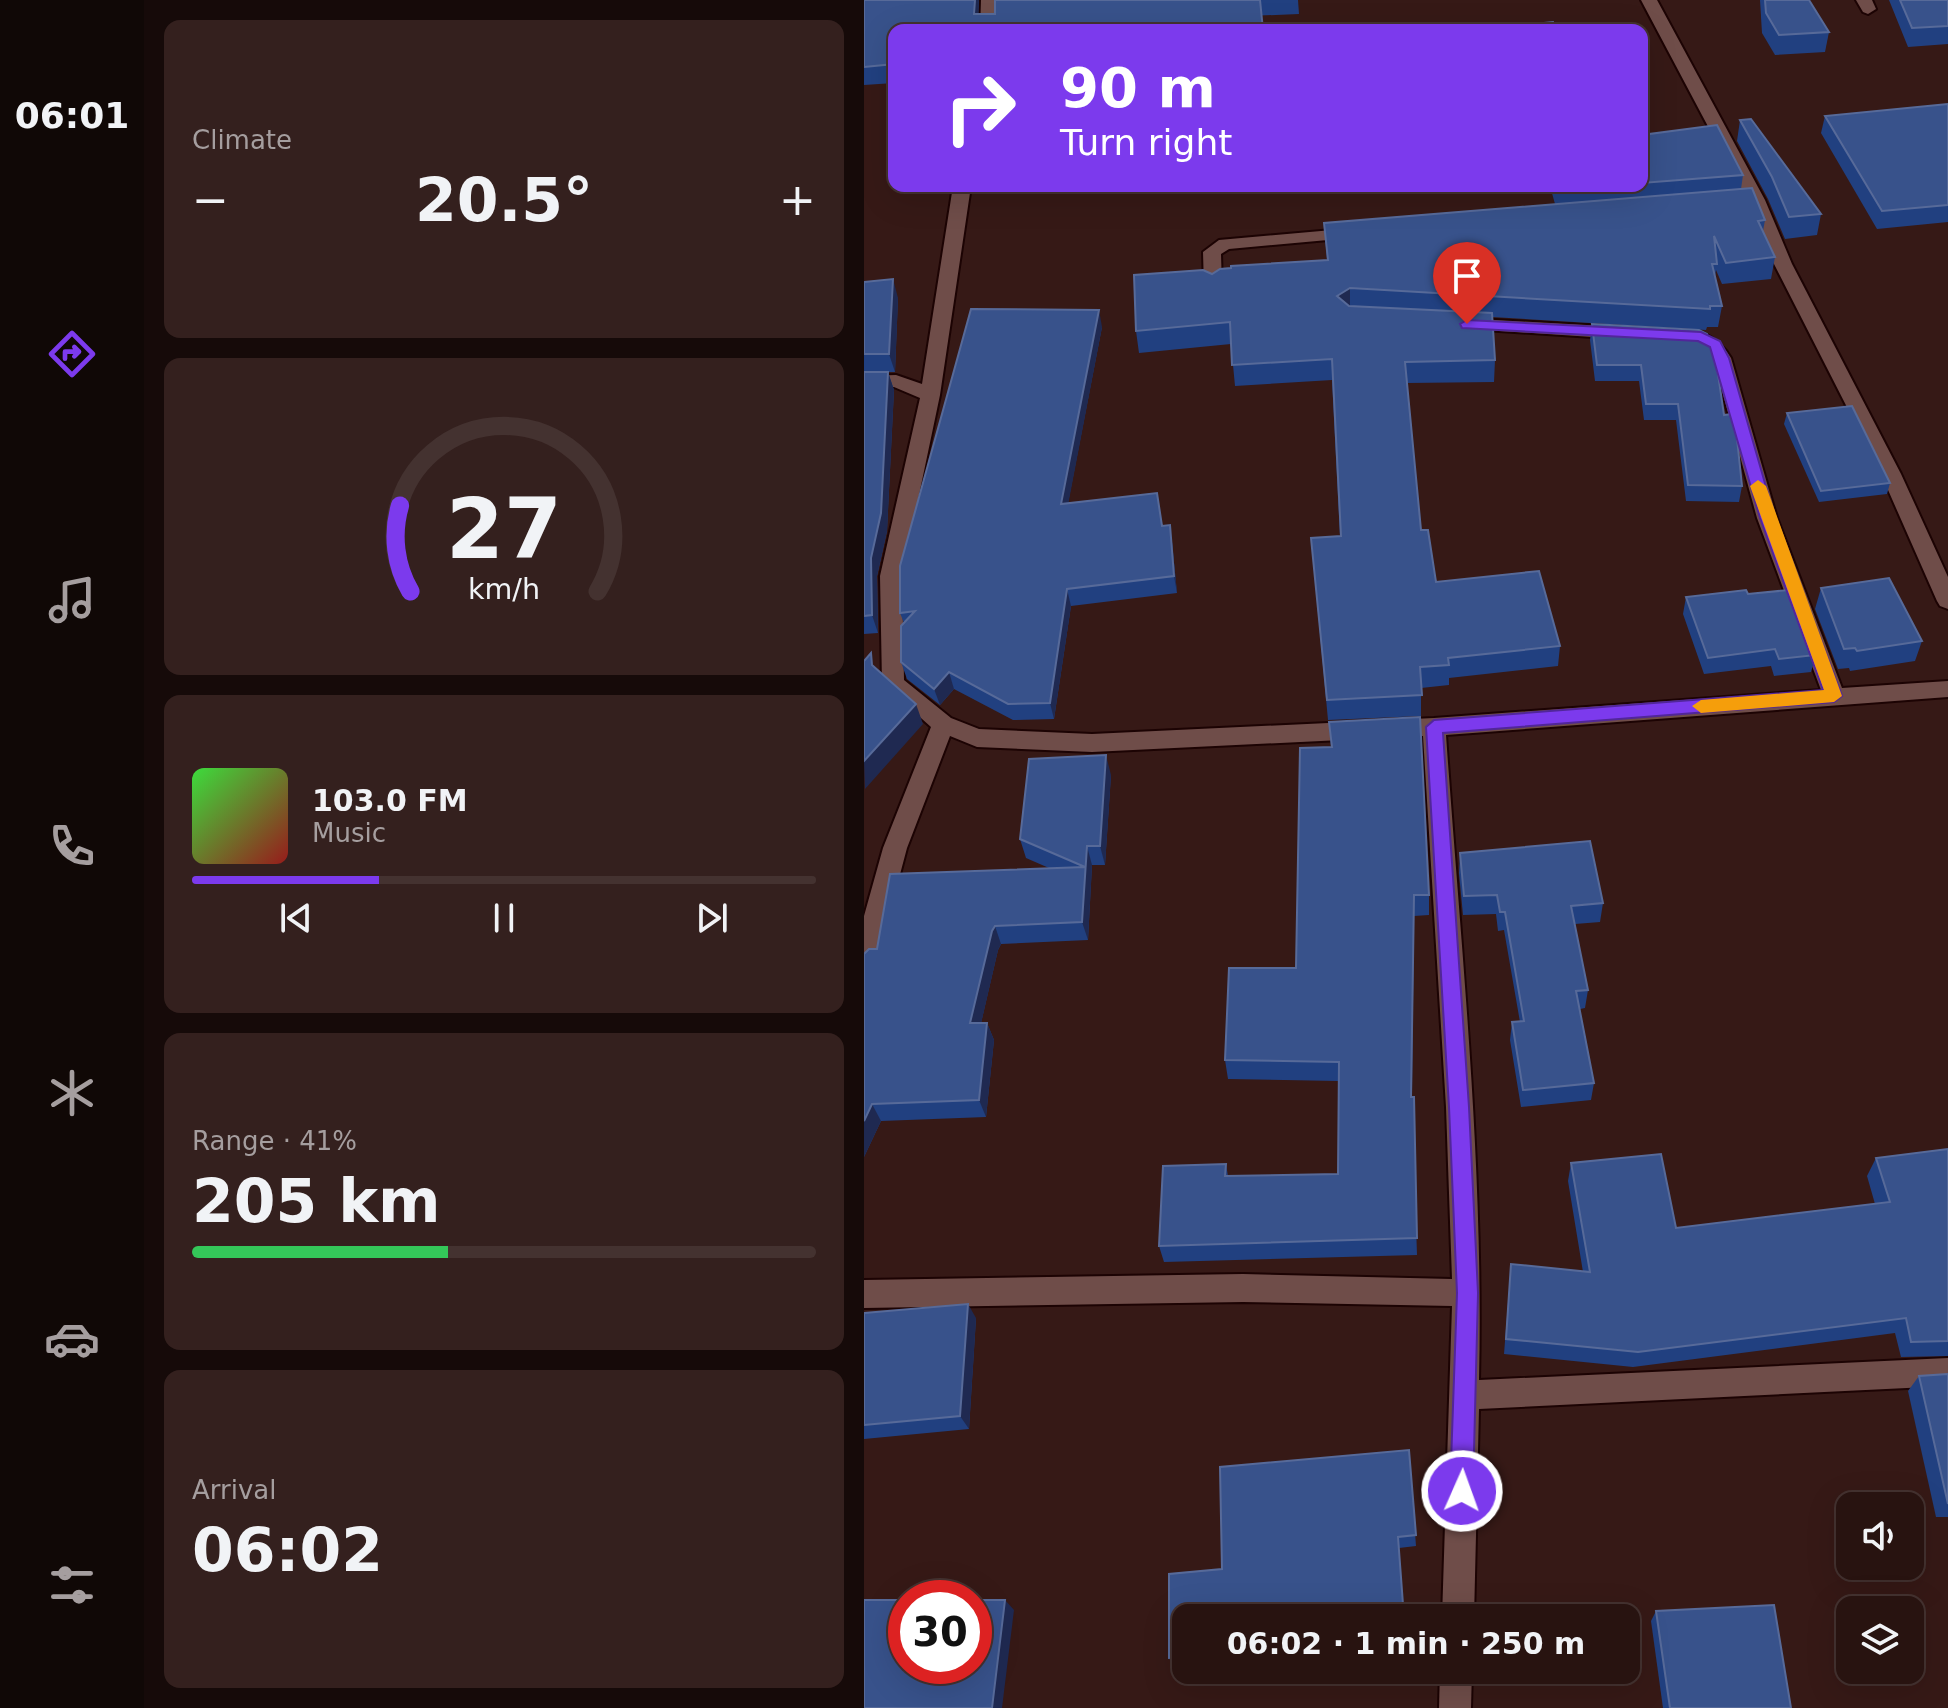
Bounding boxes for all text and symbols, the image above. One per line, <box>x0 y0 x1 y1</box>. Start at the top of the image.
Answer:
text: 90 m <box>1060 55 1216 120</box>
icon: right <box>928 56 1032 160</box>
text: 06:01 <box>15 95 129 136</box>
text: Turn right <box>1060 122 1232 163</box>
text: Climate <box>192 125 292 155</box>
text: 20.5° <box>415 165 593 235</box>
text: − <box>192 174 229 225</box>
text: + <box>779 174 816 225</box>
pin <box>1433 242 1501 324</box>
icon: arrive <box>1445 254 1489 298</box>
icon: directions <box>44 326 100 382</box>
text: 27 <box>446 481 562 578</box>
icon: music <box>44 572 100 628</box>
text: km/h <box>468 573 540 607</box>
text: 103.0 FM <box>312 783 468 818</box>
icon: phone <box>44 818 100 874</box>
text: Music <box>312 818 386 848</box>
icon: previous <box>274 896 318 940</box>
icon: pause <box>482 896 526 940</box>
icon: next <box>690 896 734 940</box>
icon: climate <box>44 1065 100 1121</box>
text: Range · 41% <box>192 1126 357 1156</box>
text: 205 km <box>192 1166 441 1236</box>
icon: car <box>44 1311 100 1367</box>
position arrow <box>1420 1449 1504 1533</box>
text: Arrival <box>192 1475 276 1505</box>
map controls <box>1836 1492 1924 1684</box>
button: sound <box>1836 1492 1924 1580</box>
text: 06:02 <box>192 1515 383 1585</box>
icon: filters <box>44 1557 100 1613</box>
speed limit sign: 30 <box>888 1580 992 1684</box>
button: layers <box>1836 1596 1924 1684</box>
text: 06:02 · 1 min · 250 m <box>1227 1626 1585 1661</box>

